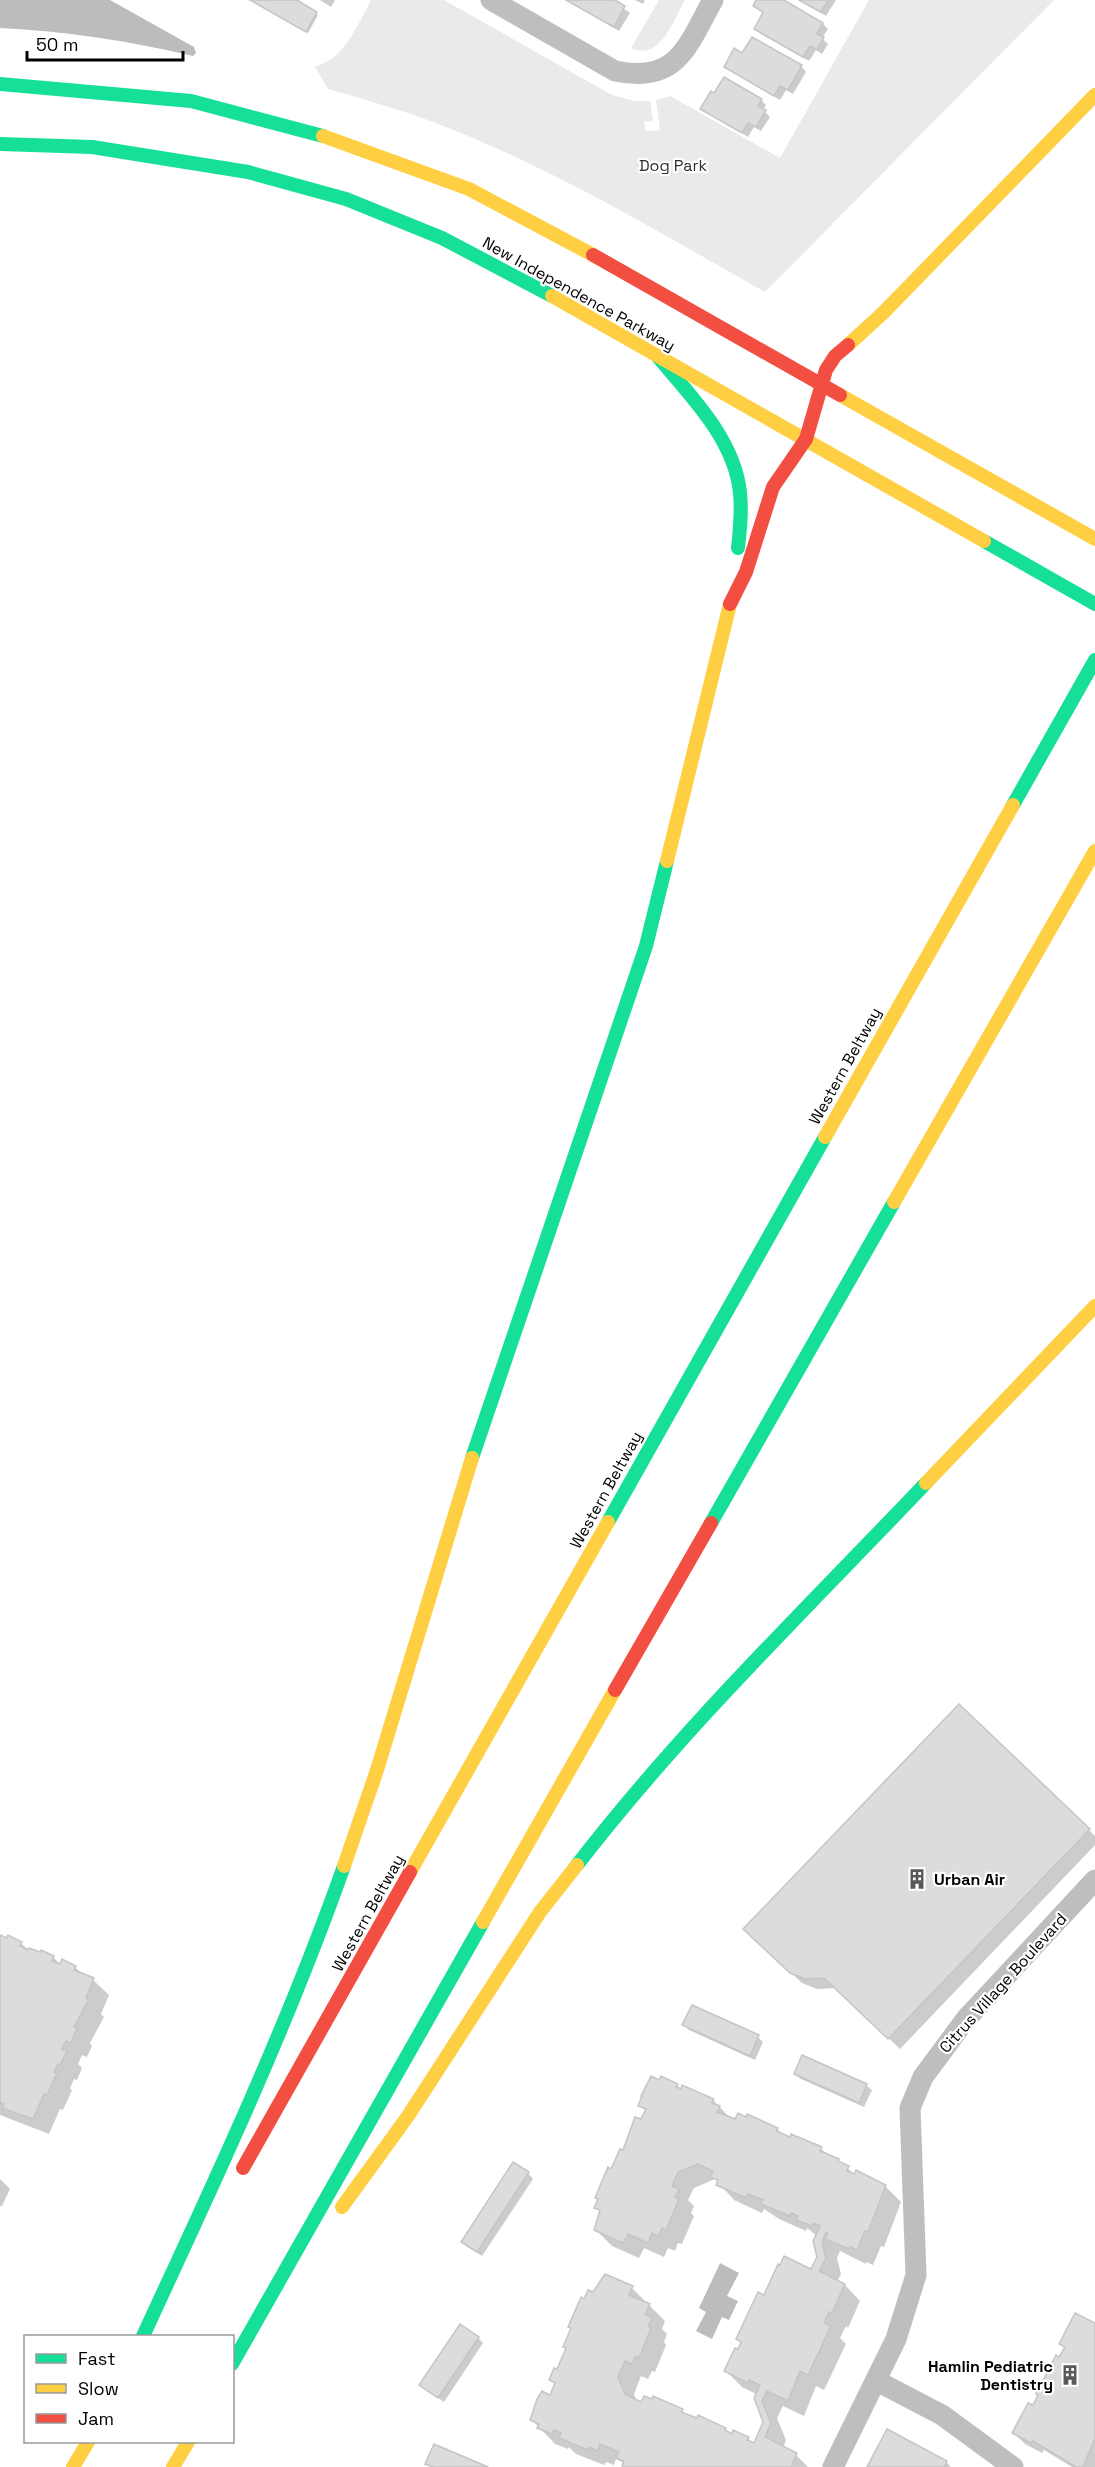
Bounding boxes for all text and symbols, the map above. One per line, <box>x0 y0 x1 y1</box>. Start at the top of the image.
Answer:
scale bar <box>27 24 183 62</box>
text: 50 m <box>36 33 78 56</box>
park label: Dog Park <box>639 155 707 176</box>
street label: New Independence Parkway <box>479 232 679 356</box>
street label: Western Beltway <box>804 1004 886 1128</box>
street label: Western Beltway <box>565 1428 647 1552</box>
street label: Western Beltway <box>327 1851 409 1975</box>
building icon: Urban Air <box>905 1867 929 1891</box>
place label: Urban Air <box>934 1869 1005 1890</box>
street label: Citrus Village Boulevard <box>935 1909 1071 2057</box>
legend <box>24 2335 234 2443</box>
text: Fast <box>78 2347 115 2370</box>
place label: Hamlin Pediatric Dentistry <box>928 2356 1053 2395</box>
building icon: Hamlin Pediatric Dentistry <box>1058 2363 1082 2387</box>
text: Slow <box>78 2377 119 2400</box>
text: Jam <box>78 2407 114 2430</box>

